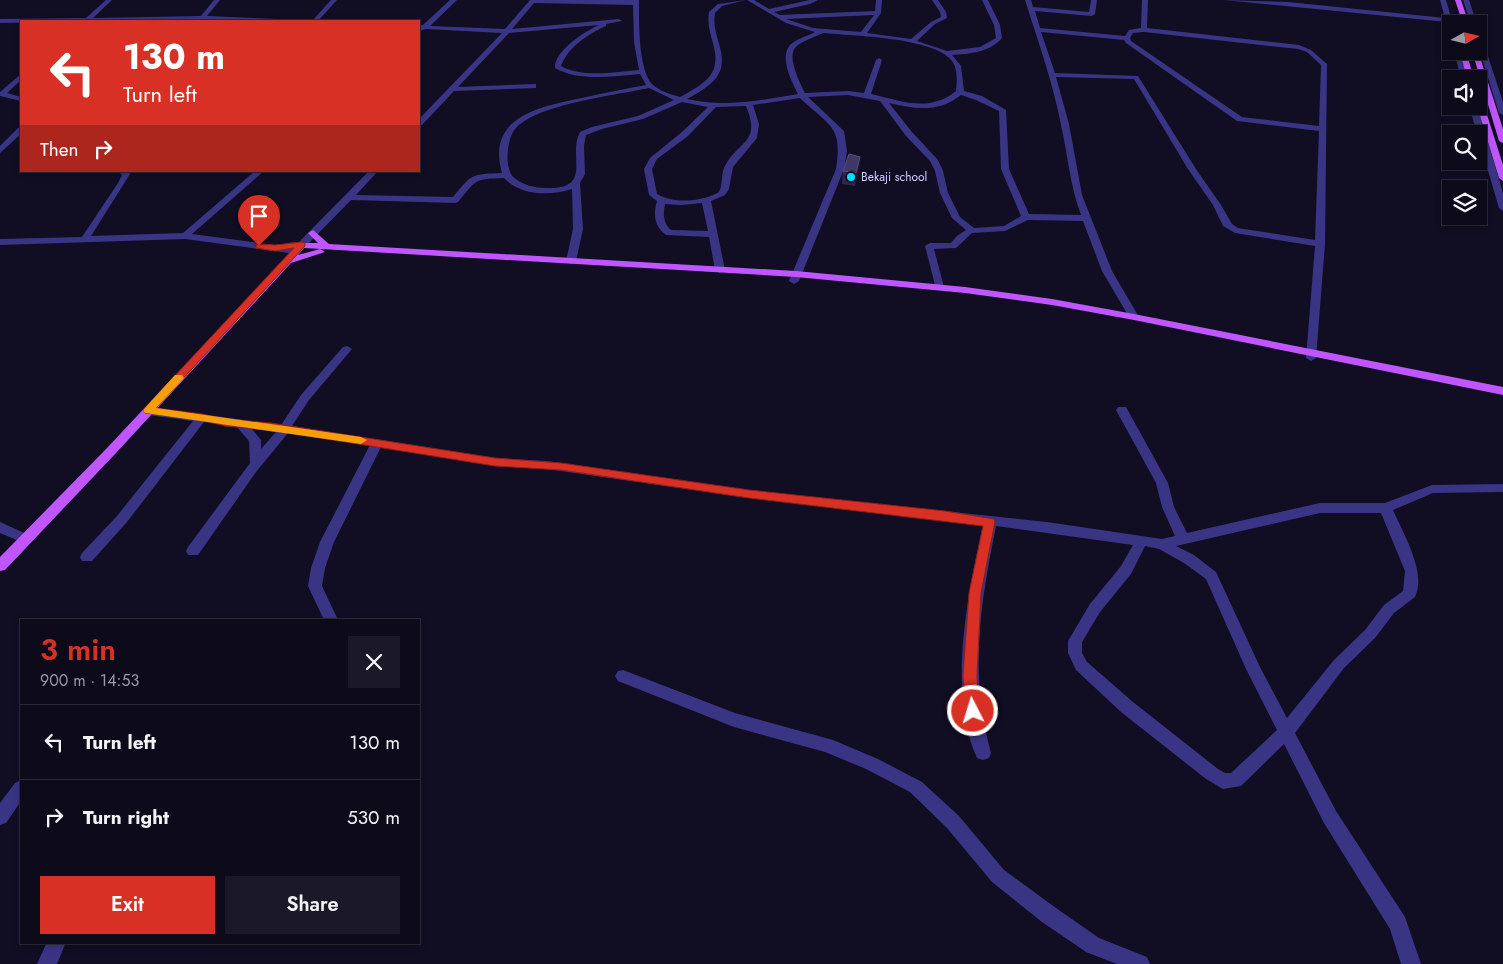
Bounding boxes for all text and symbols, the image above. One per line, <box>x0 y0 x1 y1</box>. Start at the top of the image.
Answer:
north arrow <box>1442 15 1488 60</box>
map controls <box>1442 15 1487 225</box>
text: 130 m <box>123 32 225 82</box>
icon: left <box>40 40 105 105</box>
button: sound <box>1442 70 1487 115</box>
text: Turn left <box>123 78 197 110</box>
button: search <box>1442 125 1487 170</box>
icon: right <box>89 135 117 163</box>
text: Then <box>40 136 79 163</box>
place label: Bekaji school <box>861 168 927 186</box>
marker: Bekaji school <box>845 171 857 183</box>
button: layers <box>1442 180 1487 225</box>
pin <box>238 195 280 246</box>
icon: arrive <box>245 202 273 230</box>
text: 3 min <box>40 628 116 671</box>
button: close <box>348 636 400 688</box>
text: 900 m · 14:53 <box>40 669 139 692</box>
position arrow <box>946 684 998 736</box>
icon: left <box>40 728 68 756</box>
text: Turn left <box>83 729 156 756</box>
text: 130 m <box>349 729 400 756</box>
icon: right <box>40 803 68 831</box>
text: Turn right <box>83 804 169 831</box>
text: 530 m <box>347 804 400 831</box>
button: Exit <box>40 876 215 934</box>
button: Share <box>225 876 400 934</box>

